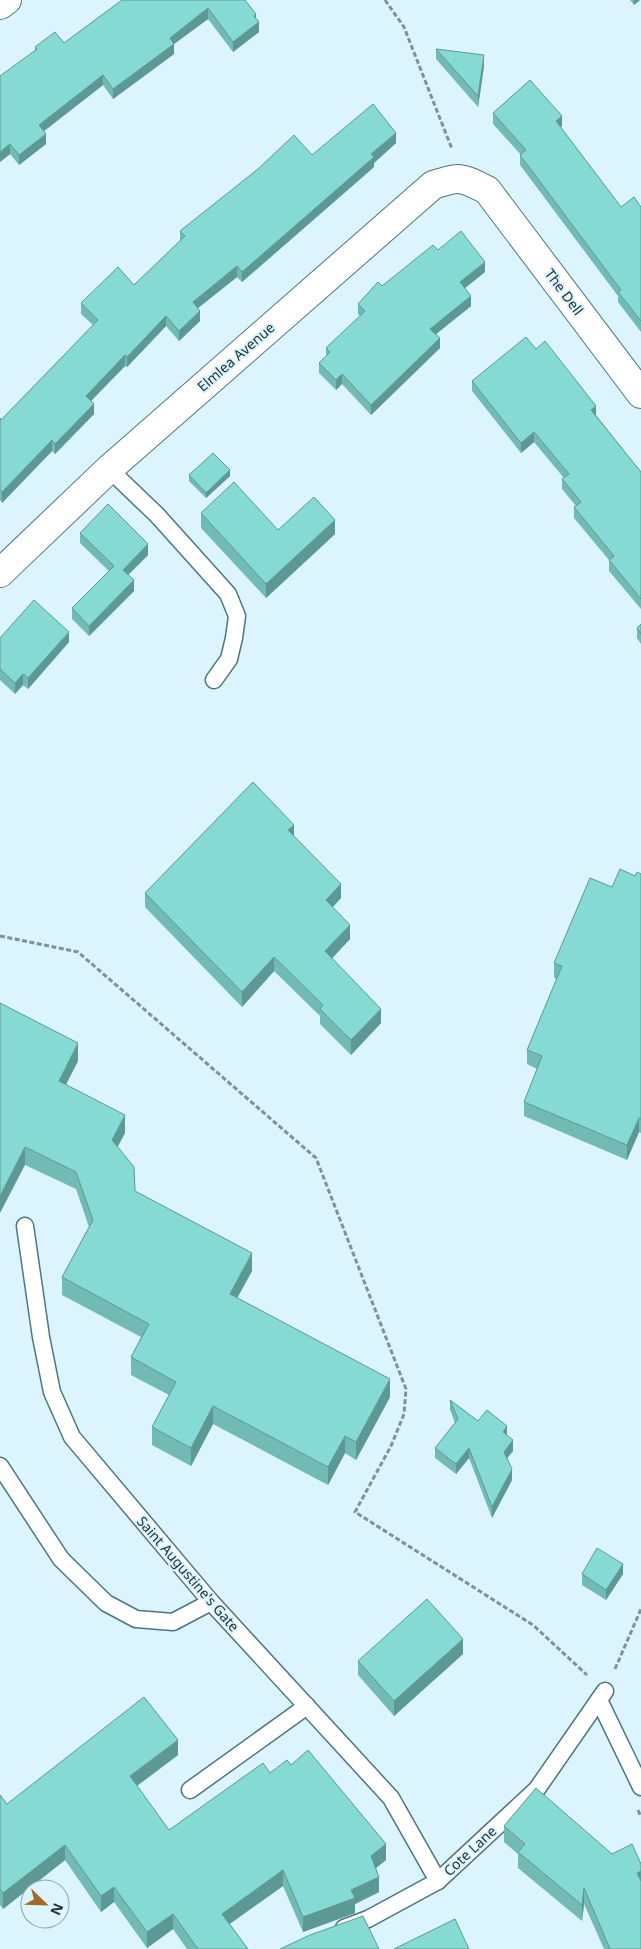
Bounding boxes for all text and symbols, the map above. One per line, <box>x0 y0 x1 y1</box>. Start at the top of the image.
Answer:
street label: The Dell <box>541 265 588 319</box>
street label: Elmlea Avenue <box>193 318 278 395</box>
street label: Saint Augustine's Gate <box>133 1512 244 1636</box>
street label: Cote Lane <box>439 1821 500 1880</box>
north arrow <box>20 1879 70 1929</box>
text: N <box>46 1900 68 1918</box>

